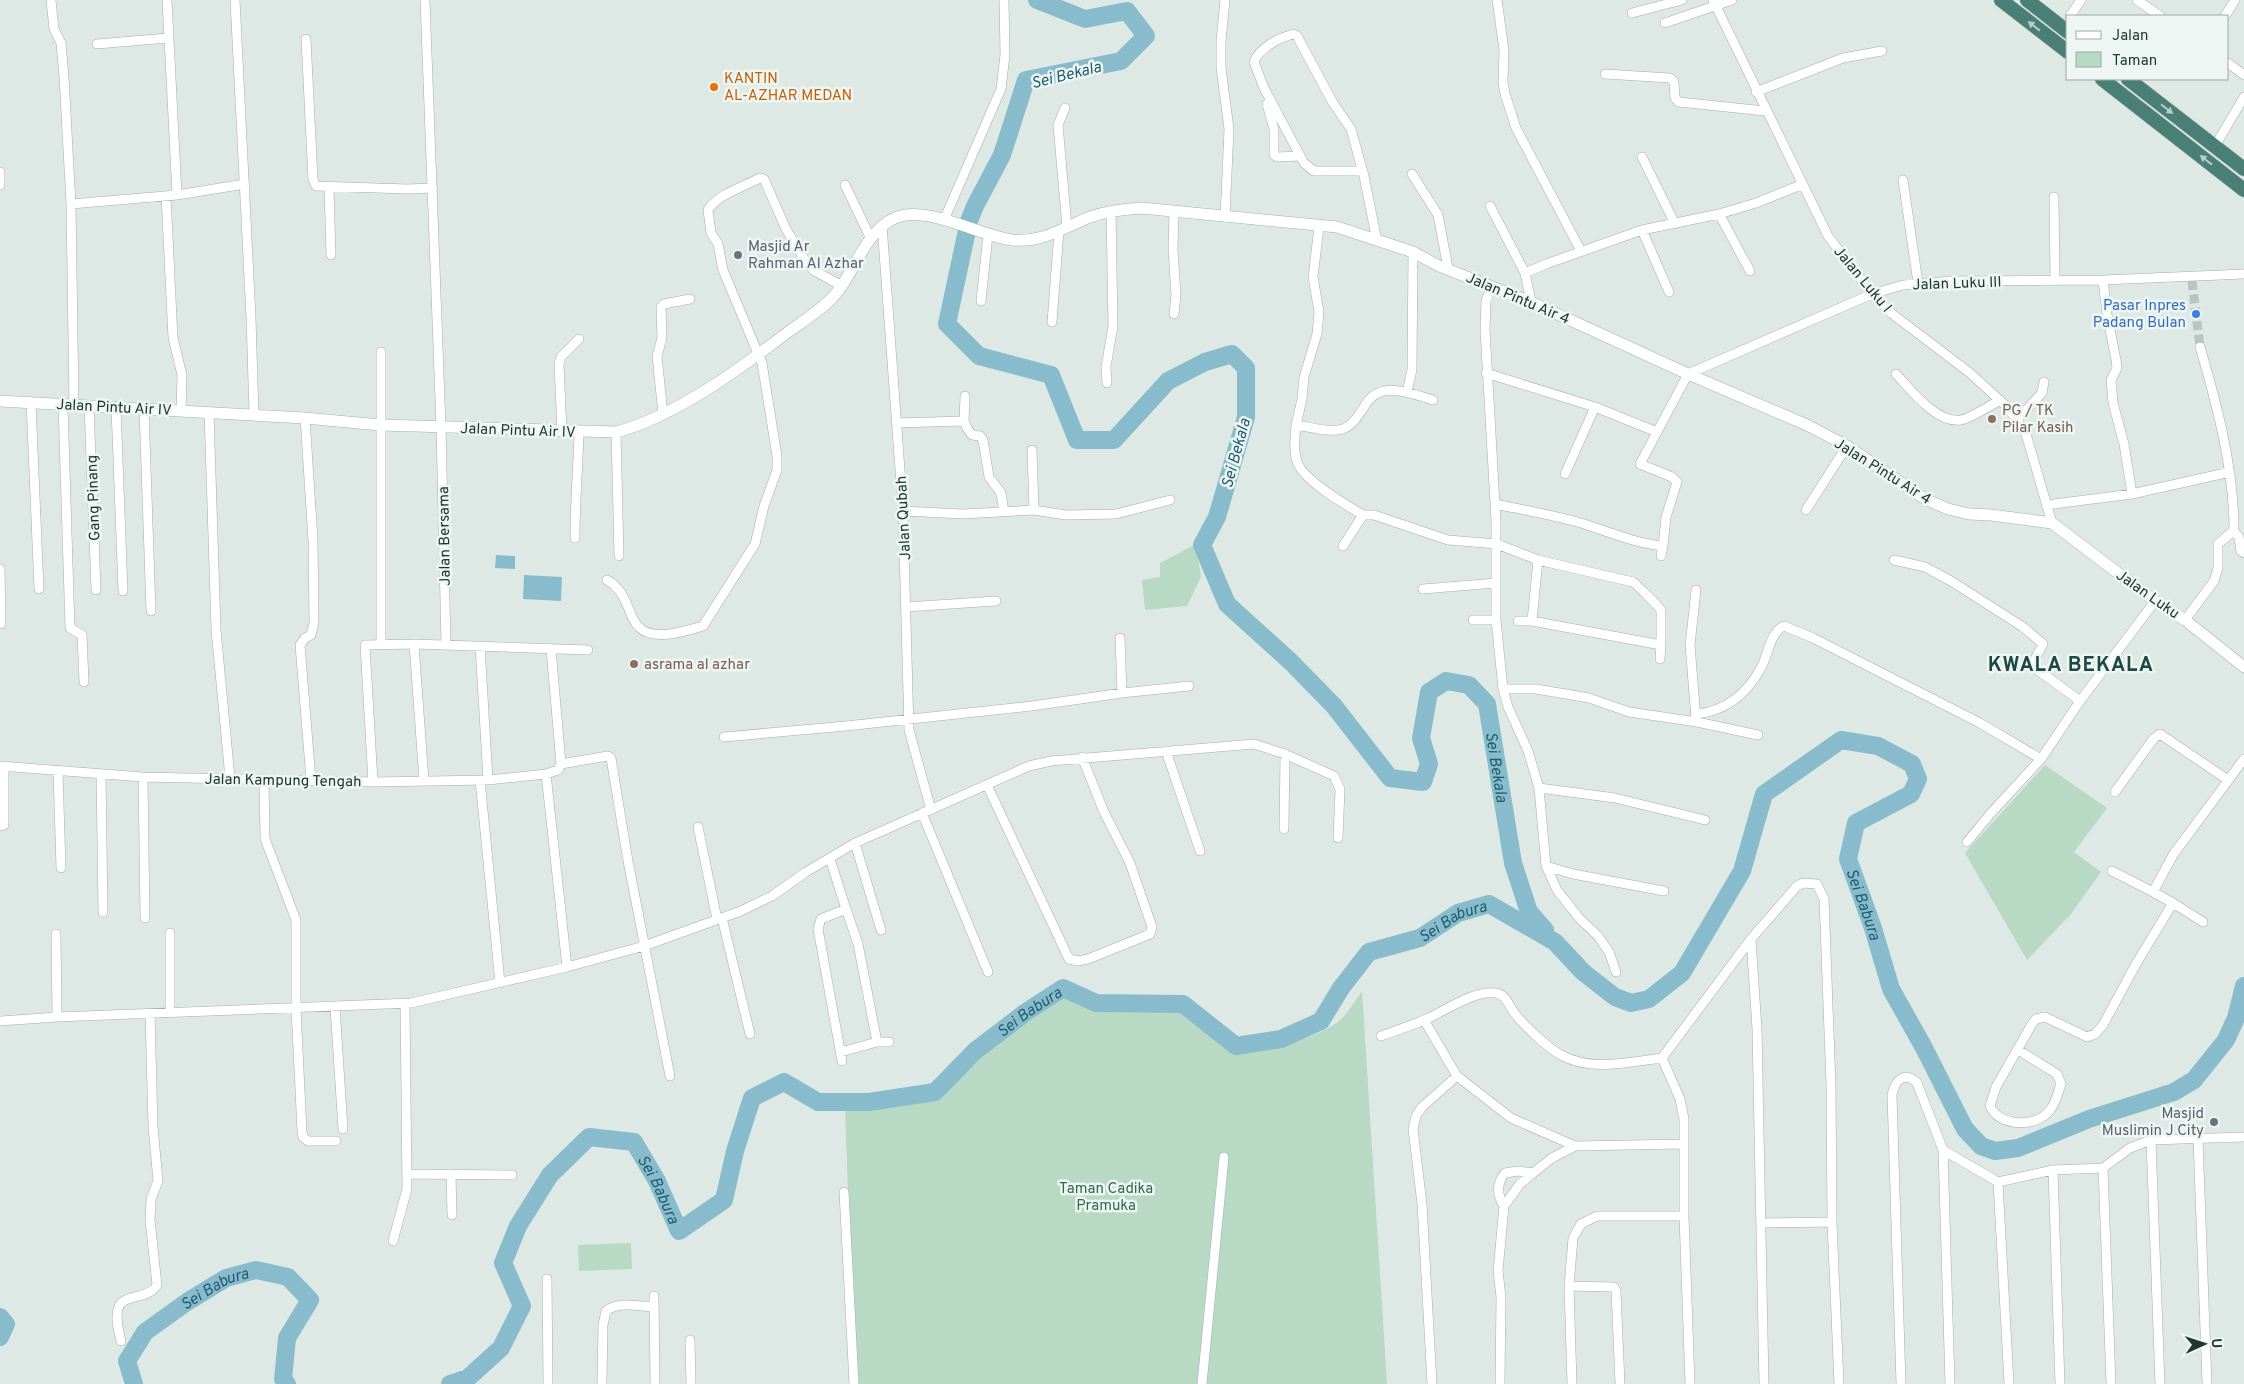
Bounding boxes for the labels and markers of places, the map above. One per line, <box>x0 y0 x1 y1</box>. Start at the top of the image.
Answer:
place label: KANTIN AL-AZHAR MEDAN <box>724 70 852 106</box>
marker: KANTIN AL-AZHAR MEDAN <box>708 81 720 93</box>
place label: Masjid Ar Rahman Al Azhar <box>748 238 864 274</box>
marker: Masjid Ar Rahman Al Azhar <box>732 249 744 261</box>
place label: Pasar Inpres Padang Bulan <box>2093 297 2186 333</box>
marker: Pasar Inpres Padang Bulan <box>2190 308 2202 320</box>
place label: PG / TK Pilar Kasih <box>2002 402 2074 438</box>
marker: PG / TK Pilar Kasih <box>1986 413 1998 425</box>
place label: asrama al azhar <box>644 656 750 675</box>
marker: asrama al azhar <box>628 658 640 670</box>
place label: Masjid Muslimin J City <box>2102 1105 2204 1141</box>
marker: Masjid Muslimin J City <box>2208 1116 2220 1128</box>

